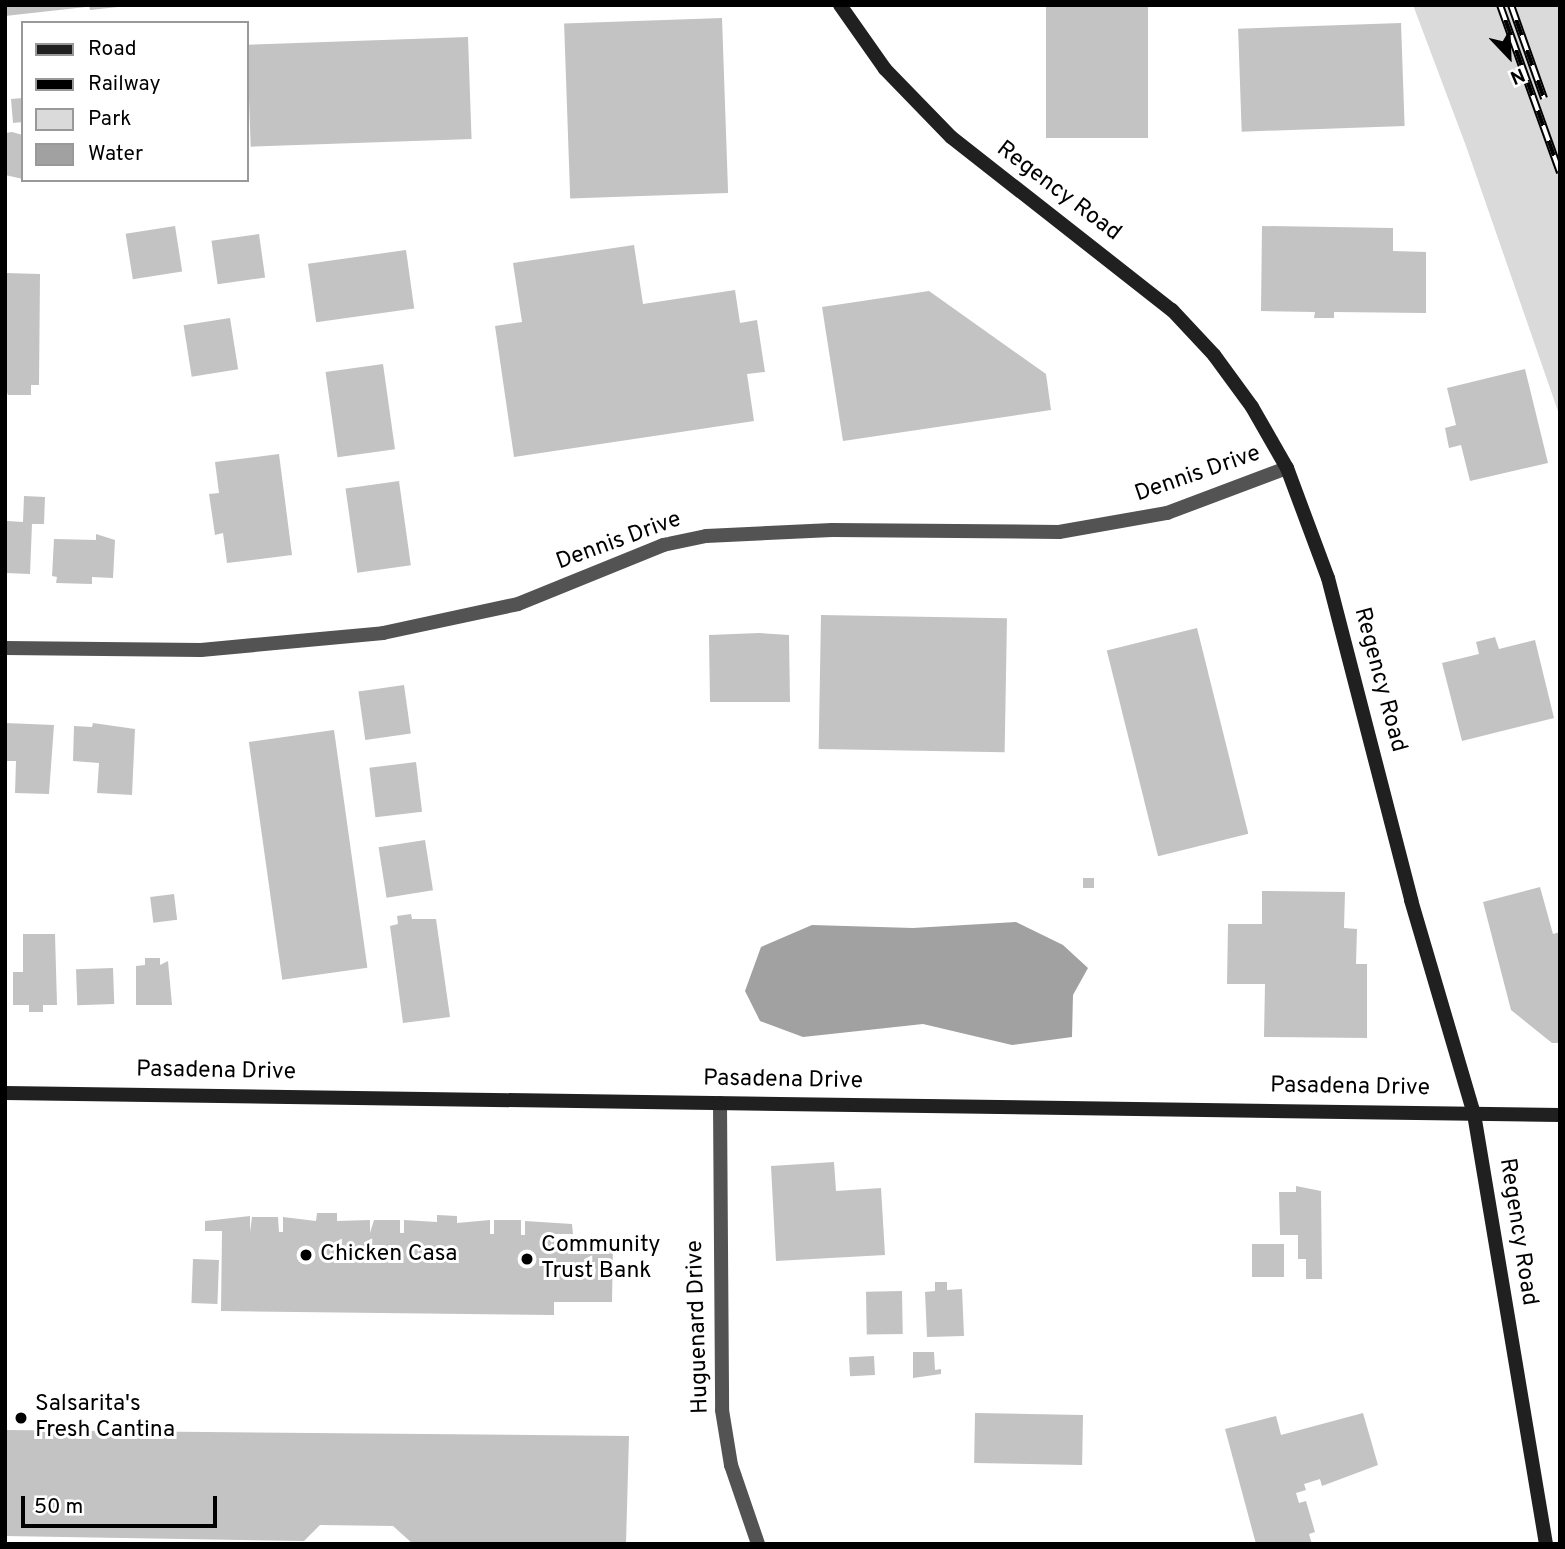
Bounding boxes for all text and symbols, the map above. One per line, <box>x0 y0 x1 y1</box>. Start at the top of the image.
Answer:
legend <box>21 21 248 182</box>
north arrow <box>1474 21 1544 91</box>
text: Road <box>88 36 137 63</box>
text: N <box>1506 62 1528 89</box>
text: Railway <box>88 71 161 98</box>
text: Park <box>88 106 131 133</box>
street label: Regency Road <box>990 136 1126 248</box>
text: Water <box>88 141 143 168</box>
street label: Dennis Drive <box>1132 441 1264 509</box>
street label: Dennis Drive <box>553 507 685 577</box>
street label: Regency Road <box>1346 605 1412 755</box>
street label: Pasadena Drive <box>136 1057 296 1087</box>
street label: Pasadena Drive <box>703 1066 863 1096</box>
street label: Pasadena Drive <box>1270 1073 1430 1103</box>
street label: Regency Road <box>1492 1156 1542 1308</box>
place label: Community Trust Bank <box>541 1232 660 1286</box>
street label: Huguenard Drive <box>682 1240 716 1414</box>
place label: Chicken Casa <box>320 1241 457 1269</box>
marker: Chicken Casa <box>298 1247 314 1263</box>
marker: Community Trust Bank <box>519 1251 535 1267</box>
place label: Salsarita's Fresh Cantina <box>35 1391 175 1445</box>
marker: Salsarita's Fresh Cantina <box>13 1410 29 1426</box>
scale bar <box>24 1482 220 1526</box>
text: 50 m <box>34 1494 83 1521</box>

